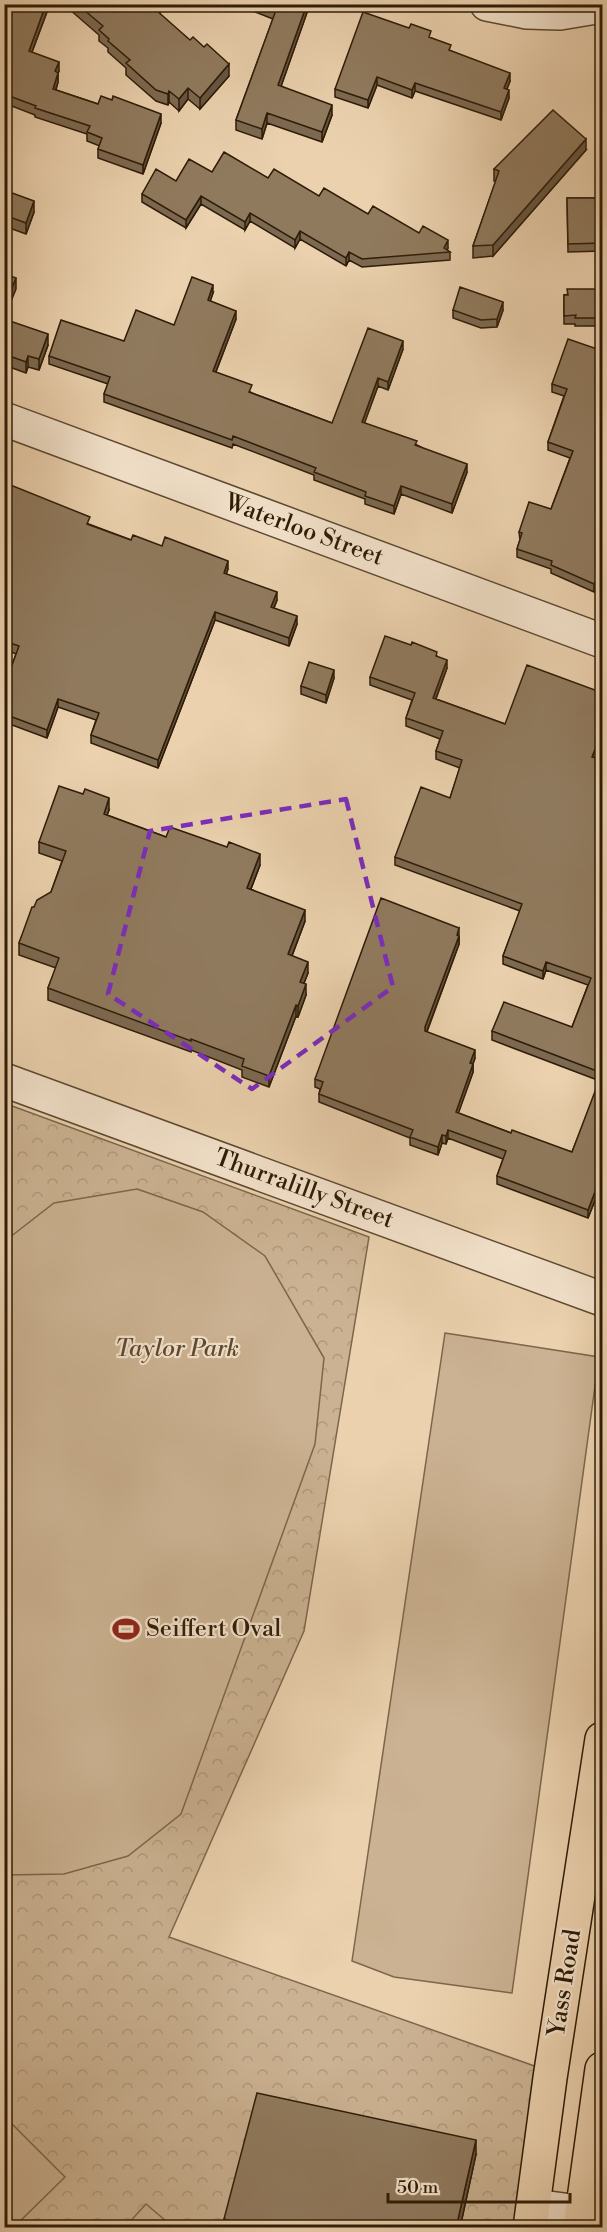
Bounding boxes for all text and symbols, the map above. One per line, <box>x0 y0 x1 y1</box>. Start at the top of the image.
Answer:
street label: Waterloo Street <box>219 487 388 573</box>
street label: Thurralilly Street <box>210 1143 398 1236</box>
park label: Taylor Park <box>115 1334 239 1364</box>
sports icon: Seiffert Oval <box>111 1614 141 1644</box>
place label: Seiffert Oval <box>146 1614 281 1644</box>
street label: Yass Road <box>541 1927 588 2041</box>
scale bar <box>388 2166 570 2204</box>
text: 50 m <box>397 2176 439 2199</box>

